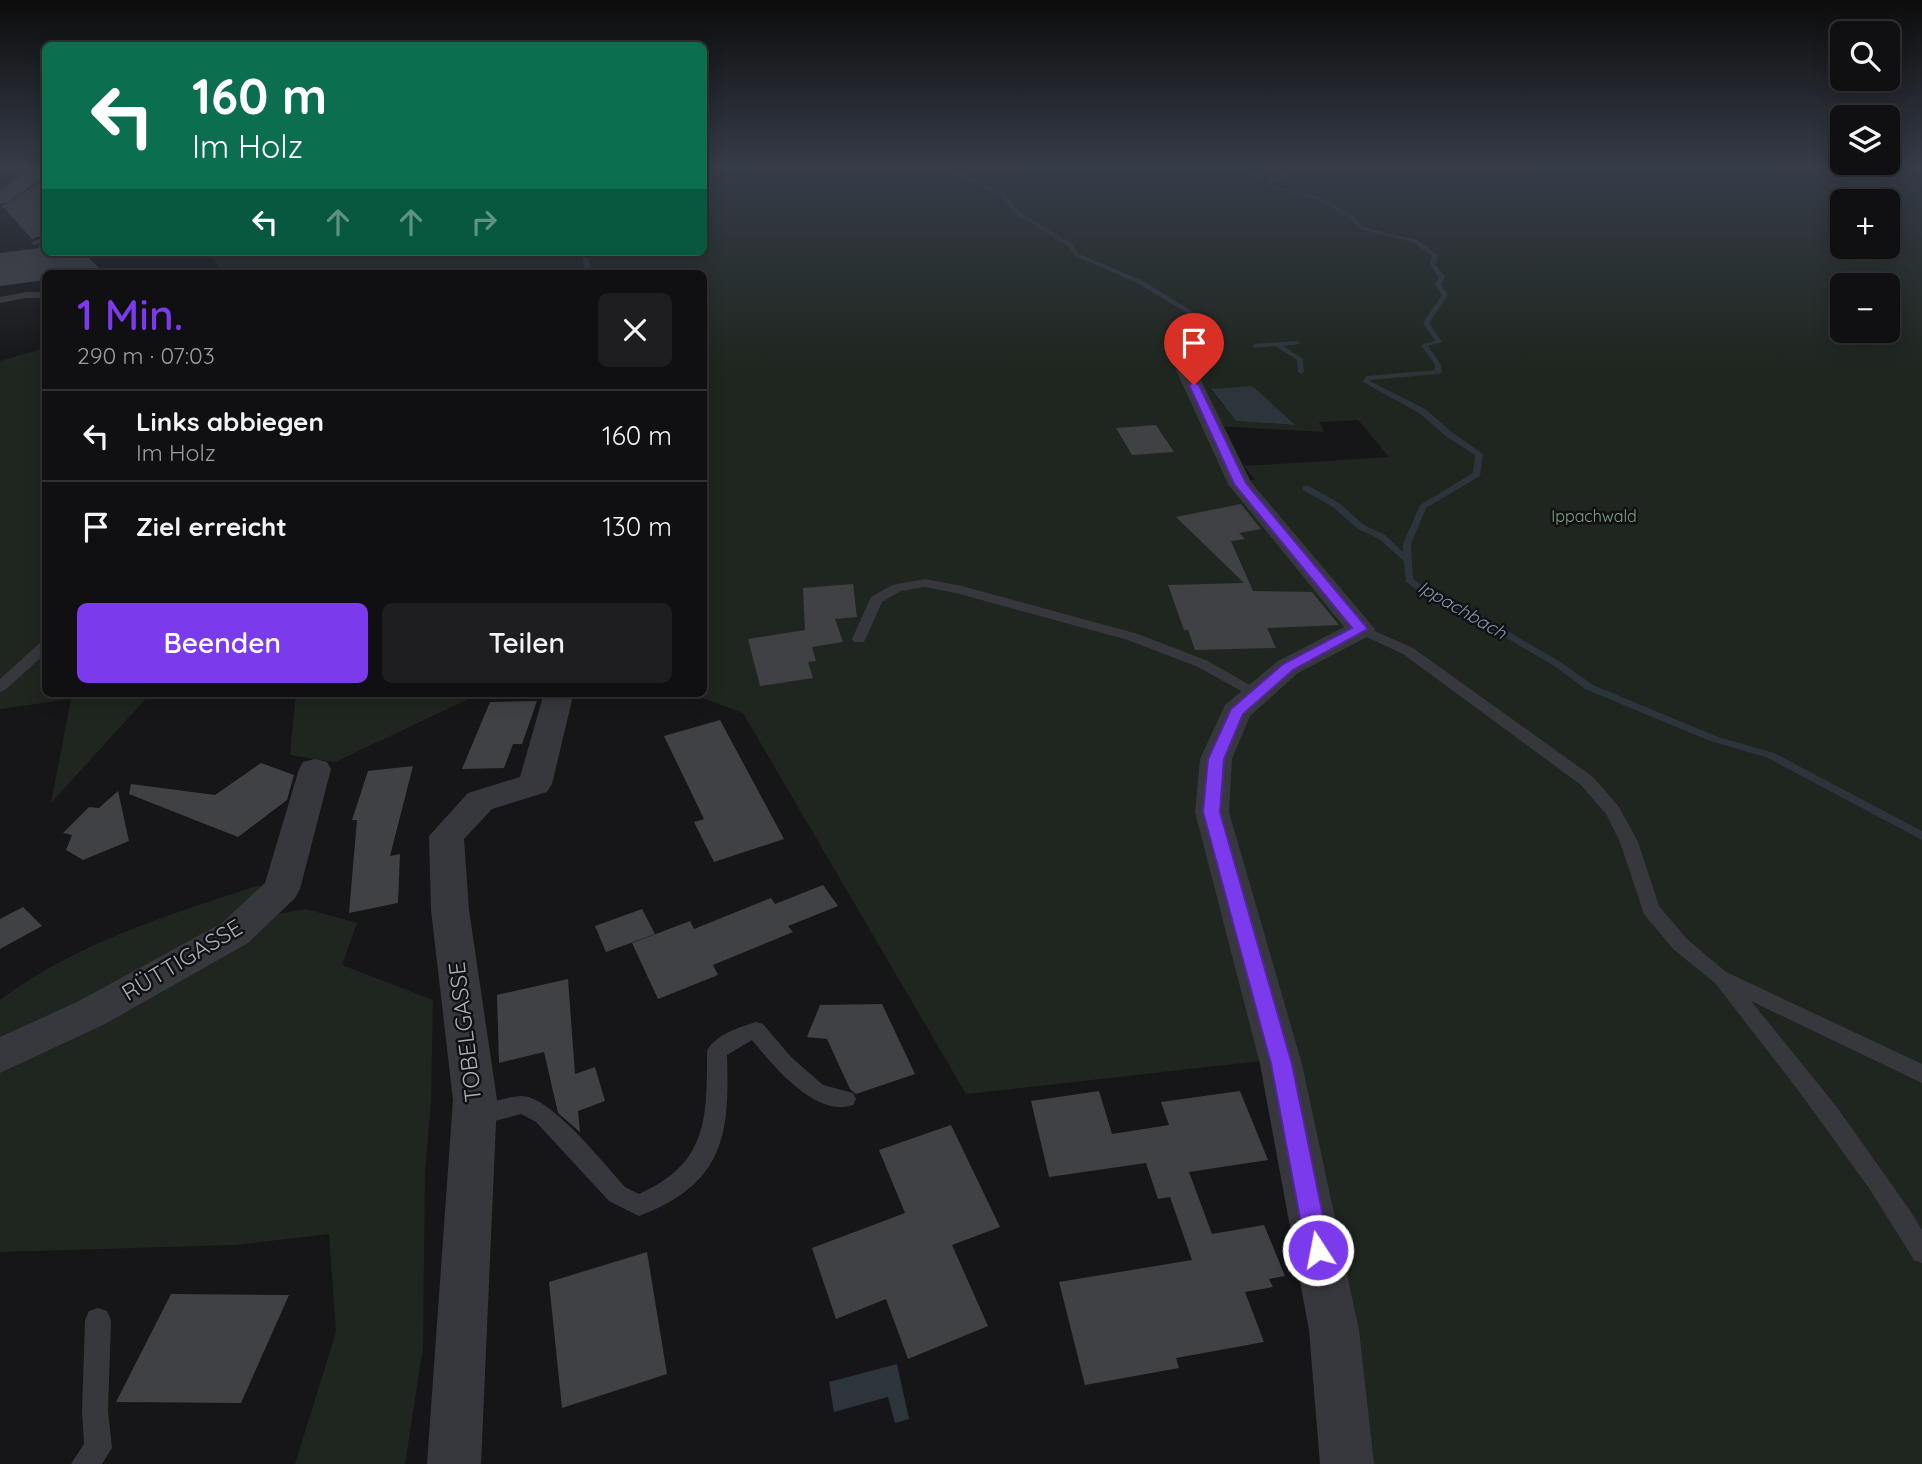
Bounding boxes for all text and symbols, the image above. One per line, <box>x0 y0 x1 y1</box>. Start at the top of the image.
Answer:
map controls <box>1830 21 1900 343</box>
button: search <box>1830 21 1900 91</box>
text: 160 m <box>192 65 327 126</box>
icon: left <box>77 70 168 161</box>
button: layers <box>1830 105 1900 175</box>
text: Im Holz <box>192 126 303 166</box>
button: + <box>1830 189 1900 259</box>
icon: left <box>246 203 284 241</box>
icon: ahead <box>319 203 357 241</box>
icon: ahead <box>392 203 430 241</box>
icon: right <box>465 203 503 241</box>
button: − <box>1830 273 1900 343</box>
text: 1 Min. <box>77 288 183 341</box>
button: close <box>598 293 672 367</box>
pin <box>1164 313 1224 385</box>
icon: arrive <box>1175 324 1213 362</box>
text: 290 m · 07:03 <box>77 341 215 370</box>
text: Links abbiegen <box>136 405 324 438</box>
icon: left <box>77 417 115 455</box>
text: 160 m <box>602 419 672 452</box>
text: Im Holz <box>136 438 216 467</box>
park label: Ippachwald <box>1551 506 1637 526</box>
icon: arrive <box>77 508 115 546</box>
text: Ziel erreicht <box>136 510 287 543</box>
text: 130 m <box>602 510 672 543</box>
water label: Ippachbach <box>1414 575 1511 644</box>
button: Beenden <box>77 603 368 683</box>
button: Teilen <box>382 603 672 683</box>
street label: RÜTTIGASSE <box>116 912 247 1007</box>
street label: TOBELGASSE <box>442 960 487 1104</box>
position arrow <box>1281 1213 1355 1287</box>

